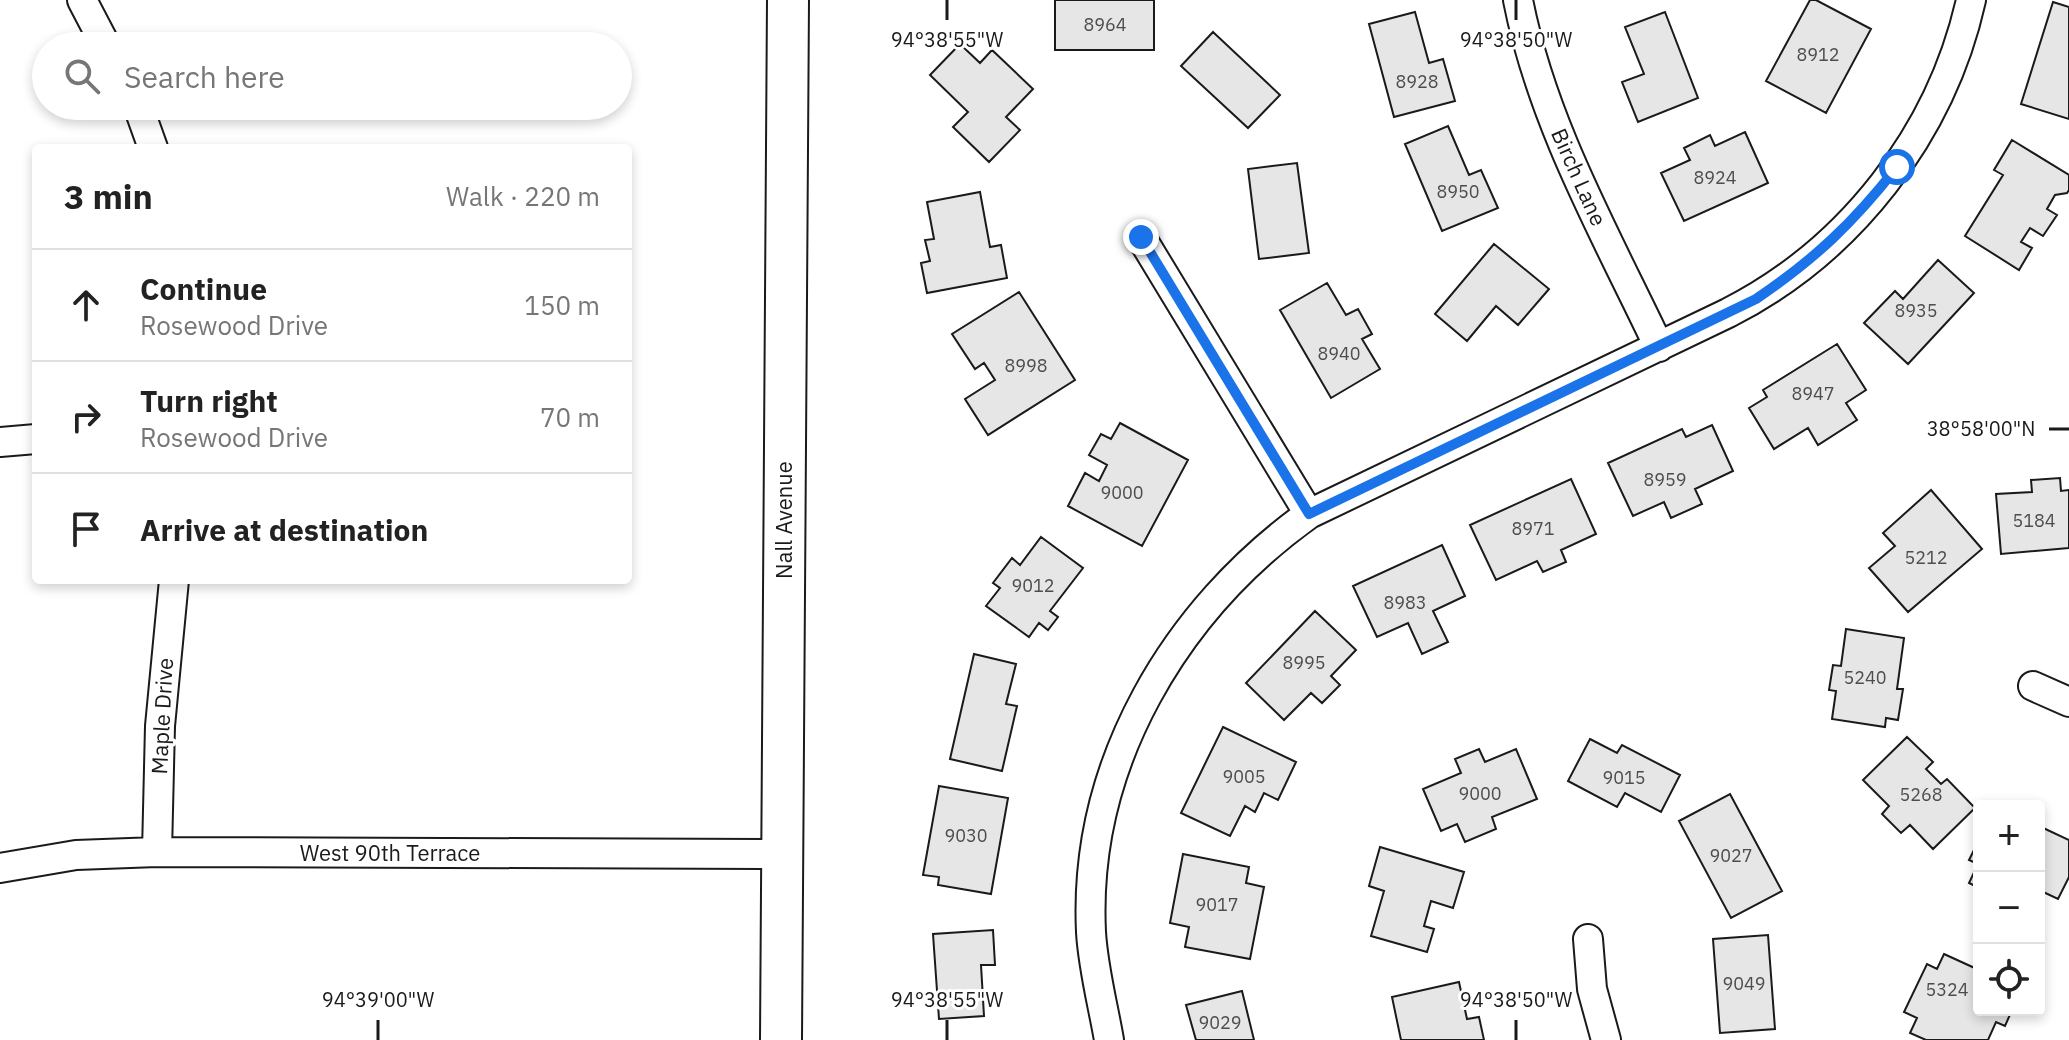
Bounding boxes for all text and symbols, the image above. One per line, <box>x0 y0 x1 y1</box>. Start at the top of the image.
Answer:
house number: 8964 <box>1083 13 1127 36</box>
text: 94°38'55"W <box>891 26 1004 53</box>
text: 94°38'50"W <box>1460 26 1573 53</box>
search box <box>32 32 632 120</box>
house number: 8912 <box>1796 43 1840 66</box>
icon: search <box>60 54 104 98</box>
text: Search here <box>124 57 285 96</box>
house number: 8928 <box>1395 70 1439 93</box>
street label: Birch Lane <box>1545 123 1614 230</box>
route start <box>1879 149 1915 185</box>
house number: 8924 <box>1693 166 1737 189</box>
text: 3 min <box>64 174 153 218</box>
text: Walk · 220 m <box>446 179 600 213</box>
house number: 8950 <box>1436 180 1480 203</box>
route end <box>1123 219 1159 255</box>
text: Continue <box>140 269 267 308</box>
icon: ahead <box>64 283 108 327</box>
text: 150 m <box>524 288 600 322</box>
house number: 8935 <box>1894 299 1938 322</box>
text: Rosewood Drive <box>140 308 328 342</box>
house number: 8940 <box>1317 342 1361 365</box>
house number: 8998 <box>1004 354 1048 377</box>
text: Turn right <box>140 381 278 420</box>
house number: 8947 <box>1791 382 1835 405</box>
icon: right <box>64 395 108 439</box>
text: 70 m <box>540 400 600 434</box>
text: 38°58'00"N <box>1927 415 2035 442</box>
text: Rosewood Drive <box>140 420 328 454</box>
street label: Nall Avenue <box>769 461 798 579</box>
house number: 8959 <box>1643 468 1687 491</box>
house number: 9000 <box>1100 481 1144 504</box>
icon: arrive <box>64 507 108 551</box>
house number: 5184 <box>2012 509 2056 532</box>
text: Arrive at destination <box>140 510 428 549</box>
house number: 8971 <box>1511 517 1555 540</box>
house number: 5212 <box>1904 546 1948 569</box>
house number: 9012 <box>1011 574 1055 597</box>
house number: 8983 <box>1383 591 1427 614</box>
house number: 8995 <box>1282 651 1326 674</box>
street label: Maple Drive <box>144 657 179 775</box>
house number: 5240 <box>1843 666 1887 689</box>
house number: 9005 <box>1222 765 1266 788</box>
house number: 9015 <box>1602 766 1646 789</box>
house number: 9000 <box>1458 782 1502 805</box>
house number: 5268 <box>1899 783 1943 806</box>
map controls <box>1973 800 2045 1016</box>
button: + <box>1973 800 2045 872</box>
house number: 9030 <box>944 824 988 847</box>
street label: West 90th Terrace <box>300 838 480 867</box>
house number: 9027 <box>1709 844 1753 867</box>
button: − <box>1973 872 2045 944</box>
house number: 9017 <box>1195 893 1239 916</box>
button: locate <box>1973 944 2045 1016</box>
house number: 9049 <box>1722 972 1766 995</box>
house number: 5324 <box>1925 978 1969 1001</box>
text: 94°39'00"W <box>322 986 435 1013</box>
text: 94°38'55"W <box>891 986 1004 1013</box>
text: 94°38'50"W <box>1460 986 1573 1013</box>
house number: 9029 <box>1198 1011 1242 1034</box>

